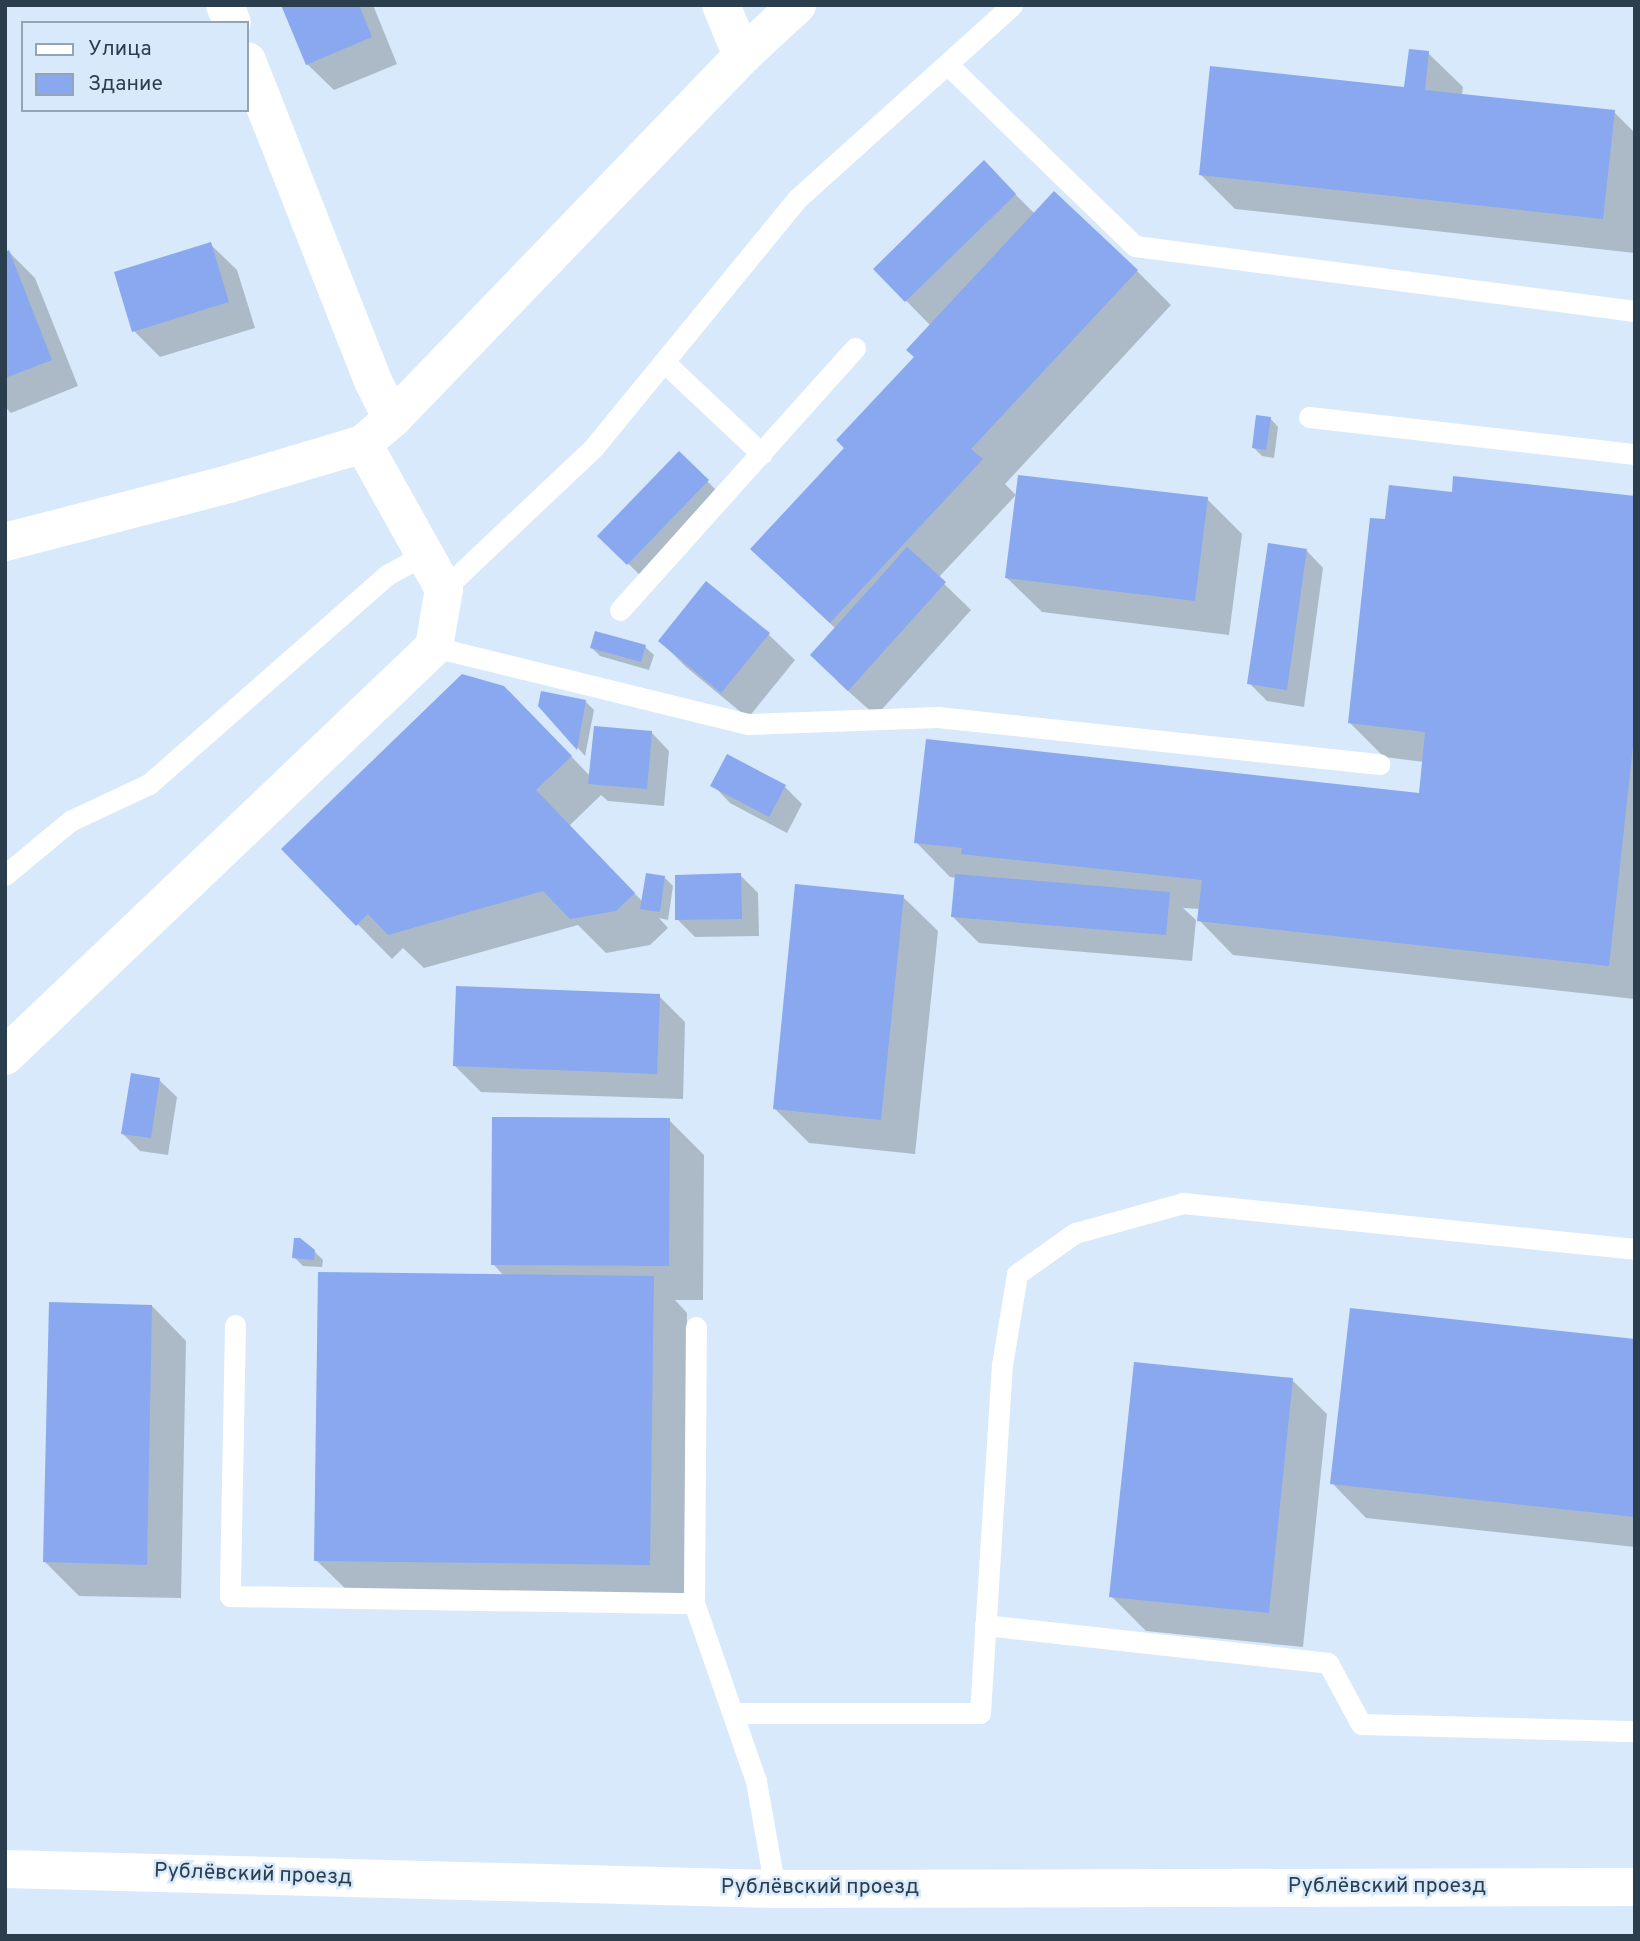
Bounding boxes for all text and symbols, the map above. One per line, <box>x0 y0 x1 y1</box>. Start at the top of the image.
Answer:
legend <box>21 21 248 112</box>
text: Улица <box>88 36 152 63</box>
text: Здание <box>88 71 163 98</box>
street label: Рублёвский проезд <box>153 1859 353 1891</box>
street label: Рублёвский проезд <box>1288 1874 1486 1900</box>
street label: Рублёвский проезд <box>721 1875 919 1901</box>

